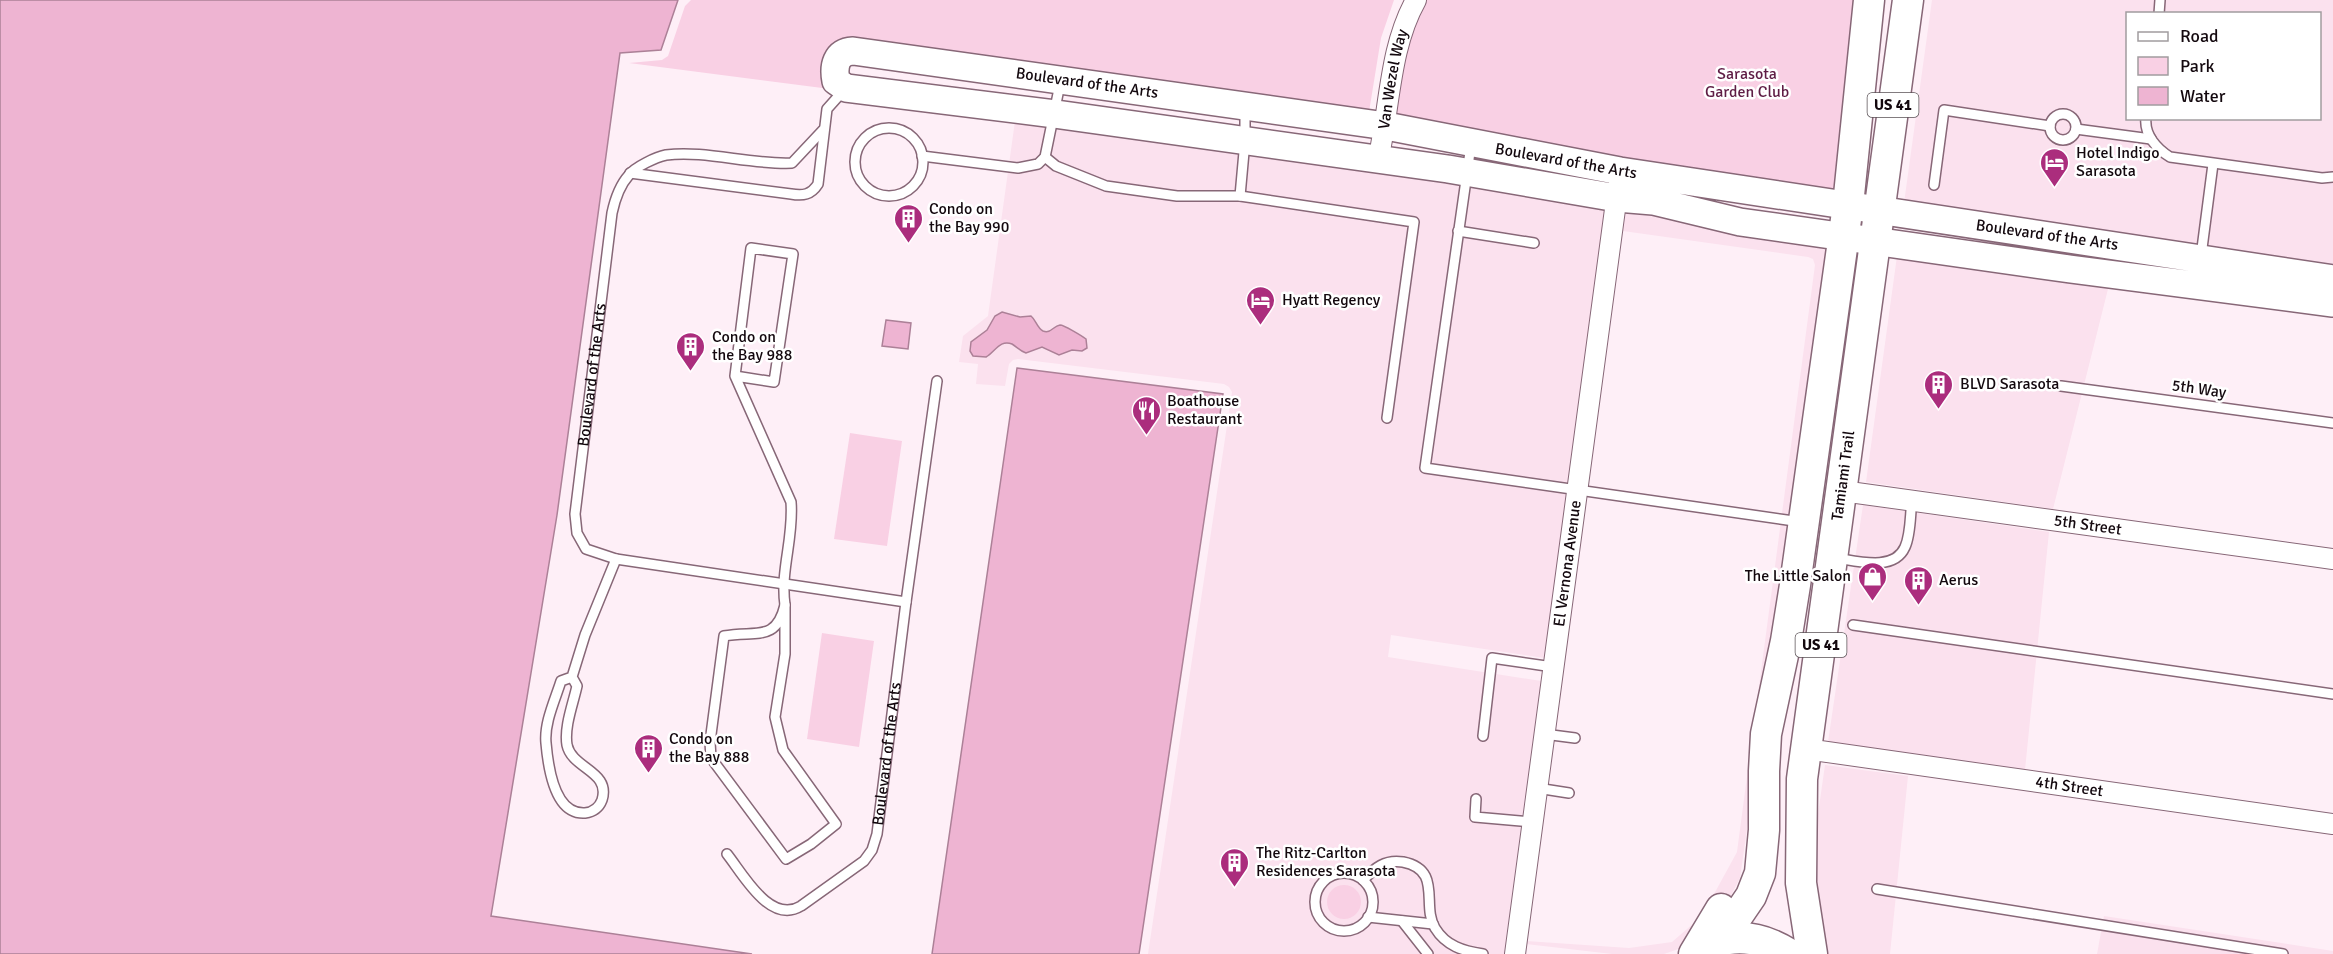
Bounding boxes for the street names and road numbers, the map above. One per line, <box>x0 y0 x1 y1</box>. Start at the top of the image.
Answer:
street label: Van Wezel Way <box>1374 26 1413 131</box>
street label: Boulevard of the Arts <box>1014 63 1160 103</box>
road number: US 41 <box>1868 93 1918 117</box>
street label: Boulevard of the Arts <box>1493 139 1639 183</box>
street label: Boulevard of the Arts <box>1974 215 2120 255</box>
street label: Boulevard of the Arts <box>573 302 611 448</box>
street label: 5th Way <box>2170 375 2228 403</box>
street label: Tamiami Trail <box>1827 429 1859 522</box>
street label: El Vernona Avenue <box>1549 499 1586 628</box>
street label: 5th Street <box>2052 510 2123 540</box>
road number: US 41 <box>1796 633 1846 657</box>
street label: Boulevard of the Arts <box>868 681 906 827</box>
street label: 4th Street <box>2034 772 2105 801</box>

